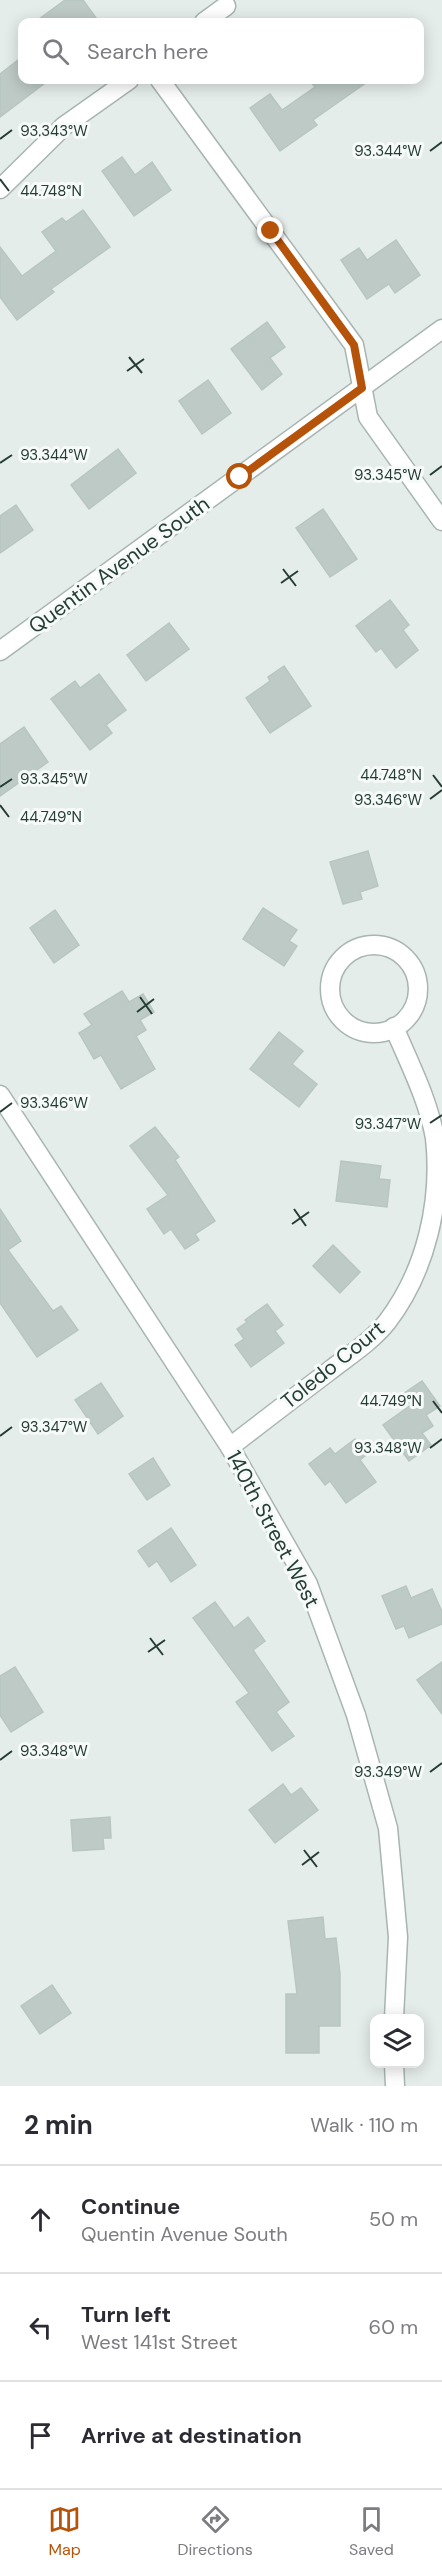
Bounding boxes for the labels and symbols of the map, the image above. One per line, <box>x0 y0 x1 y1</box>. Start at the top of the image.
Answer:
text: 93.343°W <box>20 121 88 141</box>
text: 93.344°W <box>354 141 422 161</box>
text: 44.748°N <box>20 181 82 201</box>
route end <box>257 217 283 243</box>
text: 93.344°W <box>20 445 88 465</box>
route start <box>226 463 252 489</box>
text: 93.345°W <box>354 465 422 485</box>
street label: Quentin Avenue South <box>23 490 215 640</box>
text: 44.748°N <box>360 765 422 785</box>
text: 93.345°W <box>20 769 88 789</box>
text: 93.346°W <box>354 790 423 810</box>
text: 44.749°N <box>20 807 82 827</box>
text: 93.346°W <box>20 1093 89 1113</box>
text: 93.347°W <box>355 1114 422 1134</box>
street label: Toledo Court <box>275 1315 391 1415</box>
text: 44.749°N <box>360 1391 422 1411</box>
text: 93.347°W <box>21 1417 88 1437</box>
text: 93.348°W <box>354 1438 422 1458</box>
street label: 140th Street West <box>220 1446 326 1612</box>
text: 93.348°W <box>20 1741 88 1761</box>
text: 93.349°W <box>354 1762 423 1782</box>

